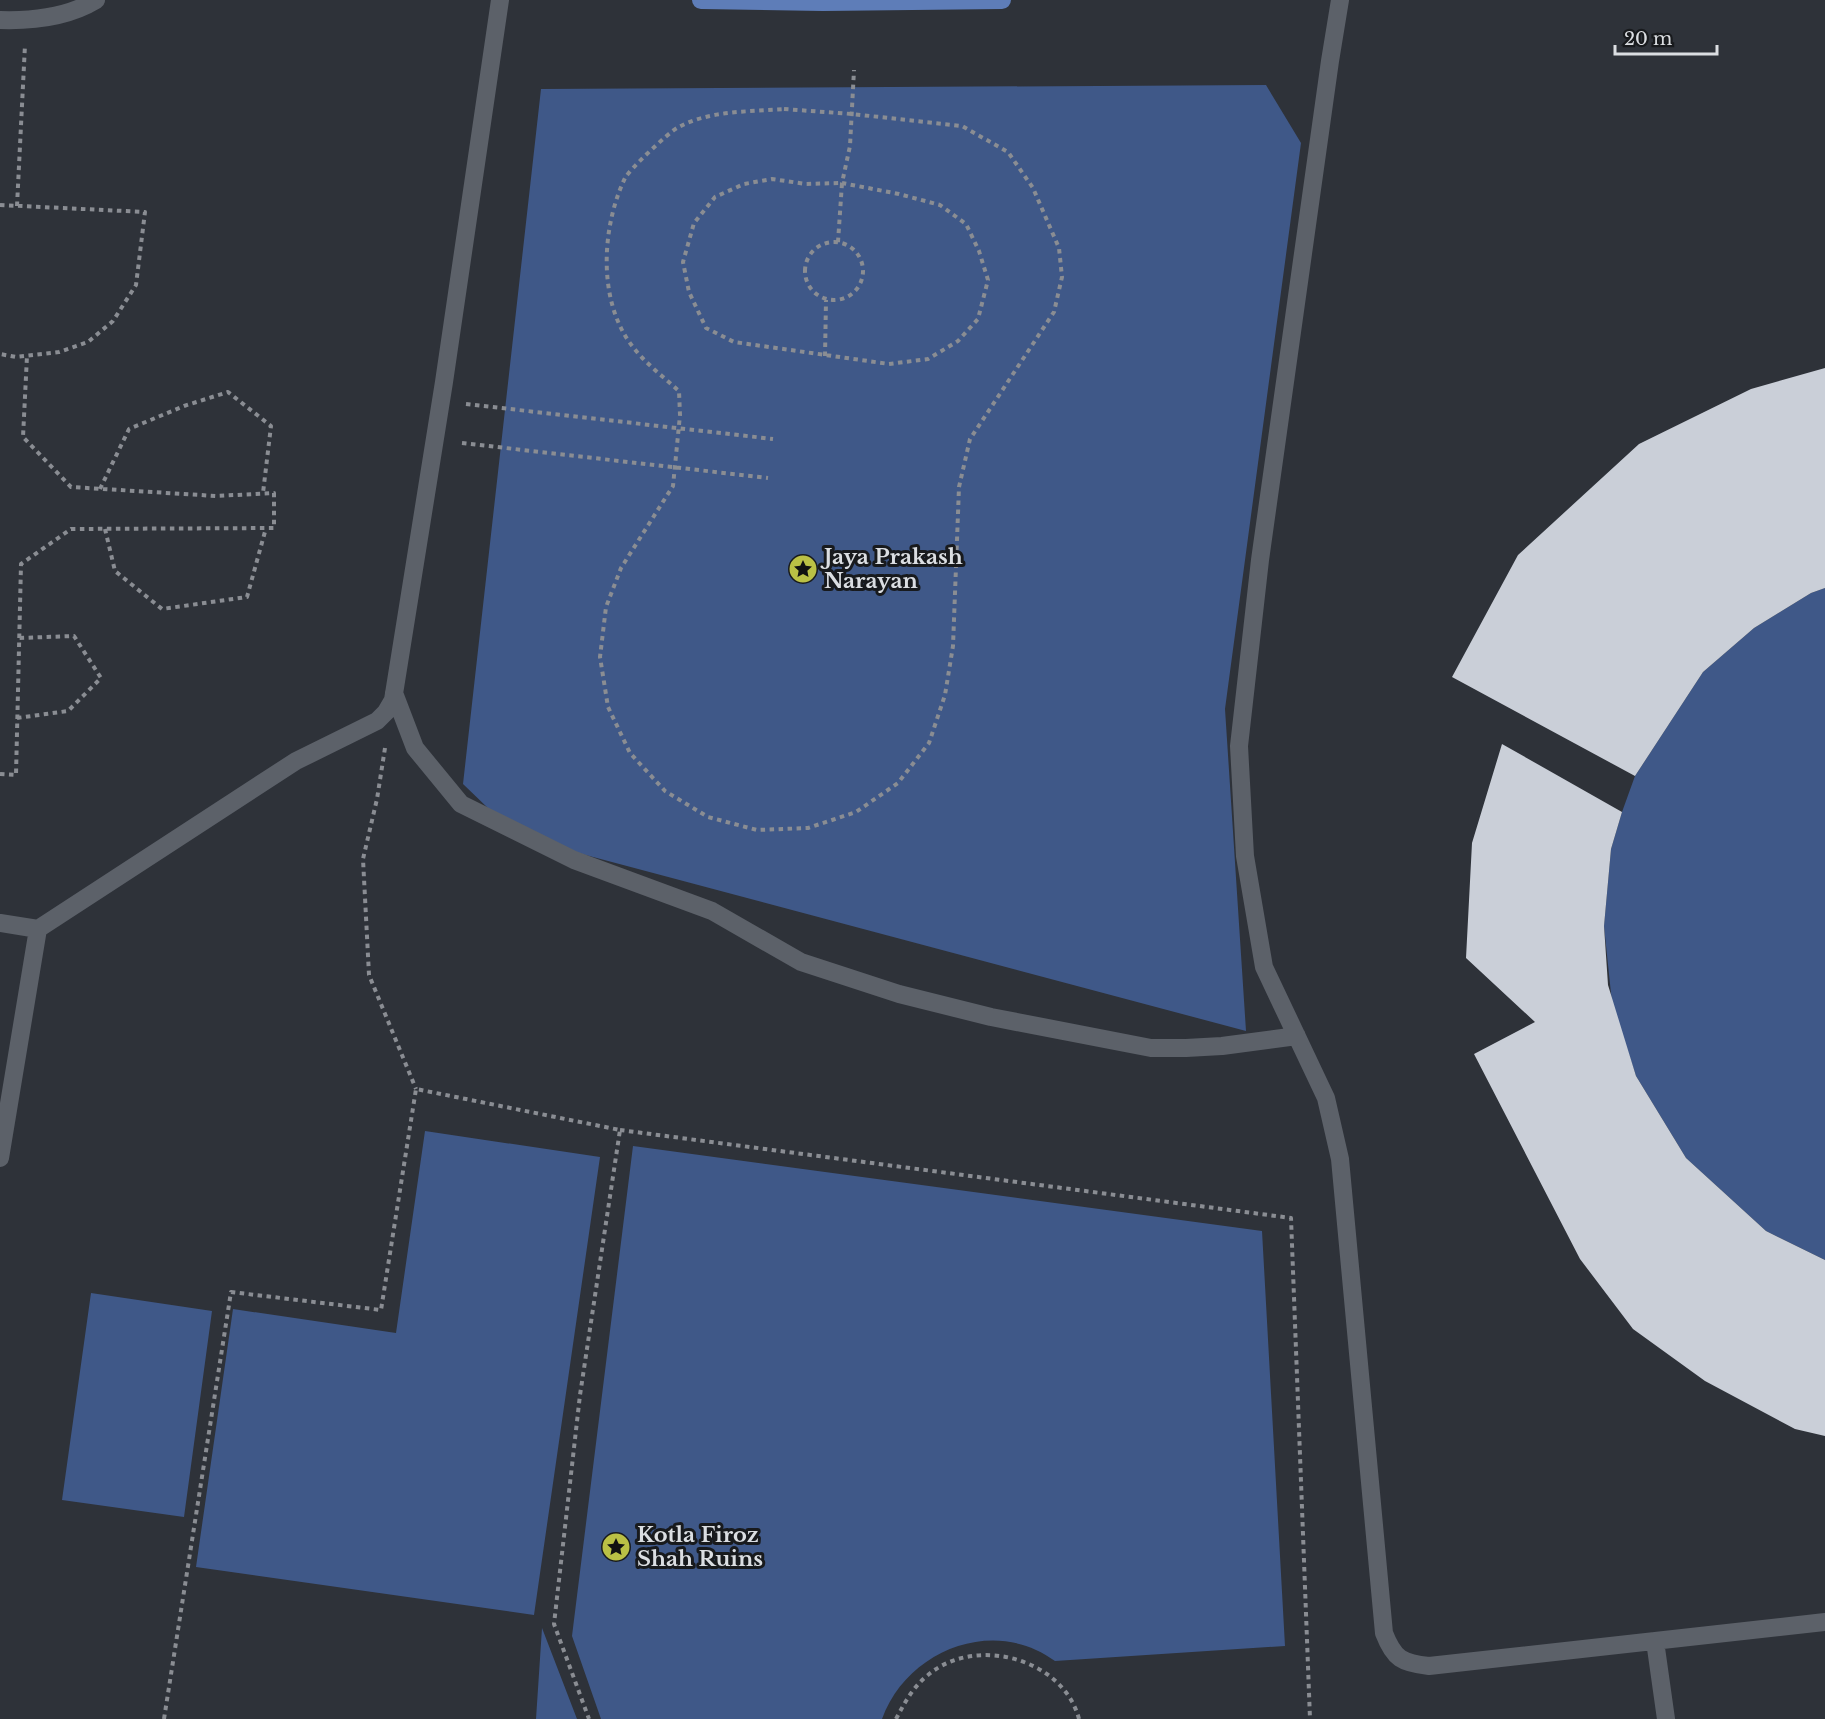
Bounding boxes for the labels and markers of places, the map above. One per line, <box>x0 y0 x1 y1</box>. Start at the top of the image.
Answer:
place label: Jaya Prakash Narayan <box>820 544 963 594</box>
place icon: Jaya Prakash Narayan <box>787 553 819 585</box>
place label: Kotla Firoz Shah Ruins <box>637 1522 763 1572</box>
place icon: Kotla Firoz Shah Ruins <box>600 1531 632 1563</box>

